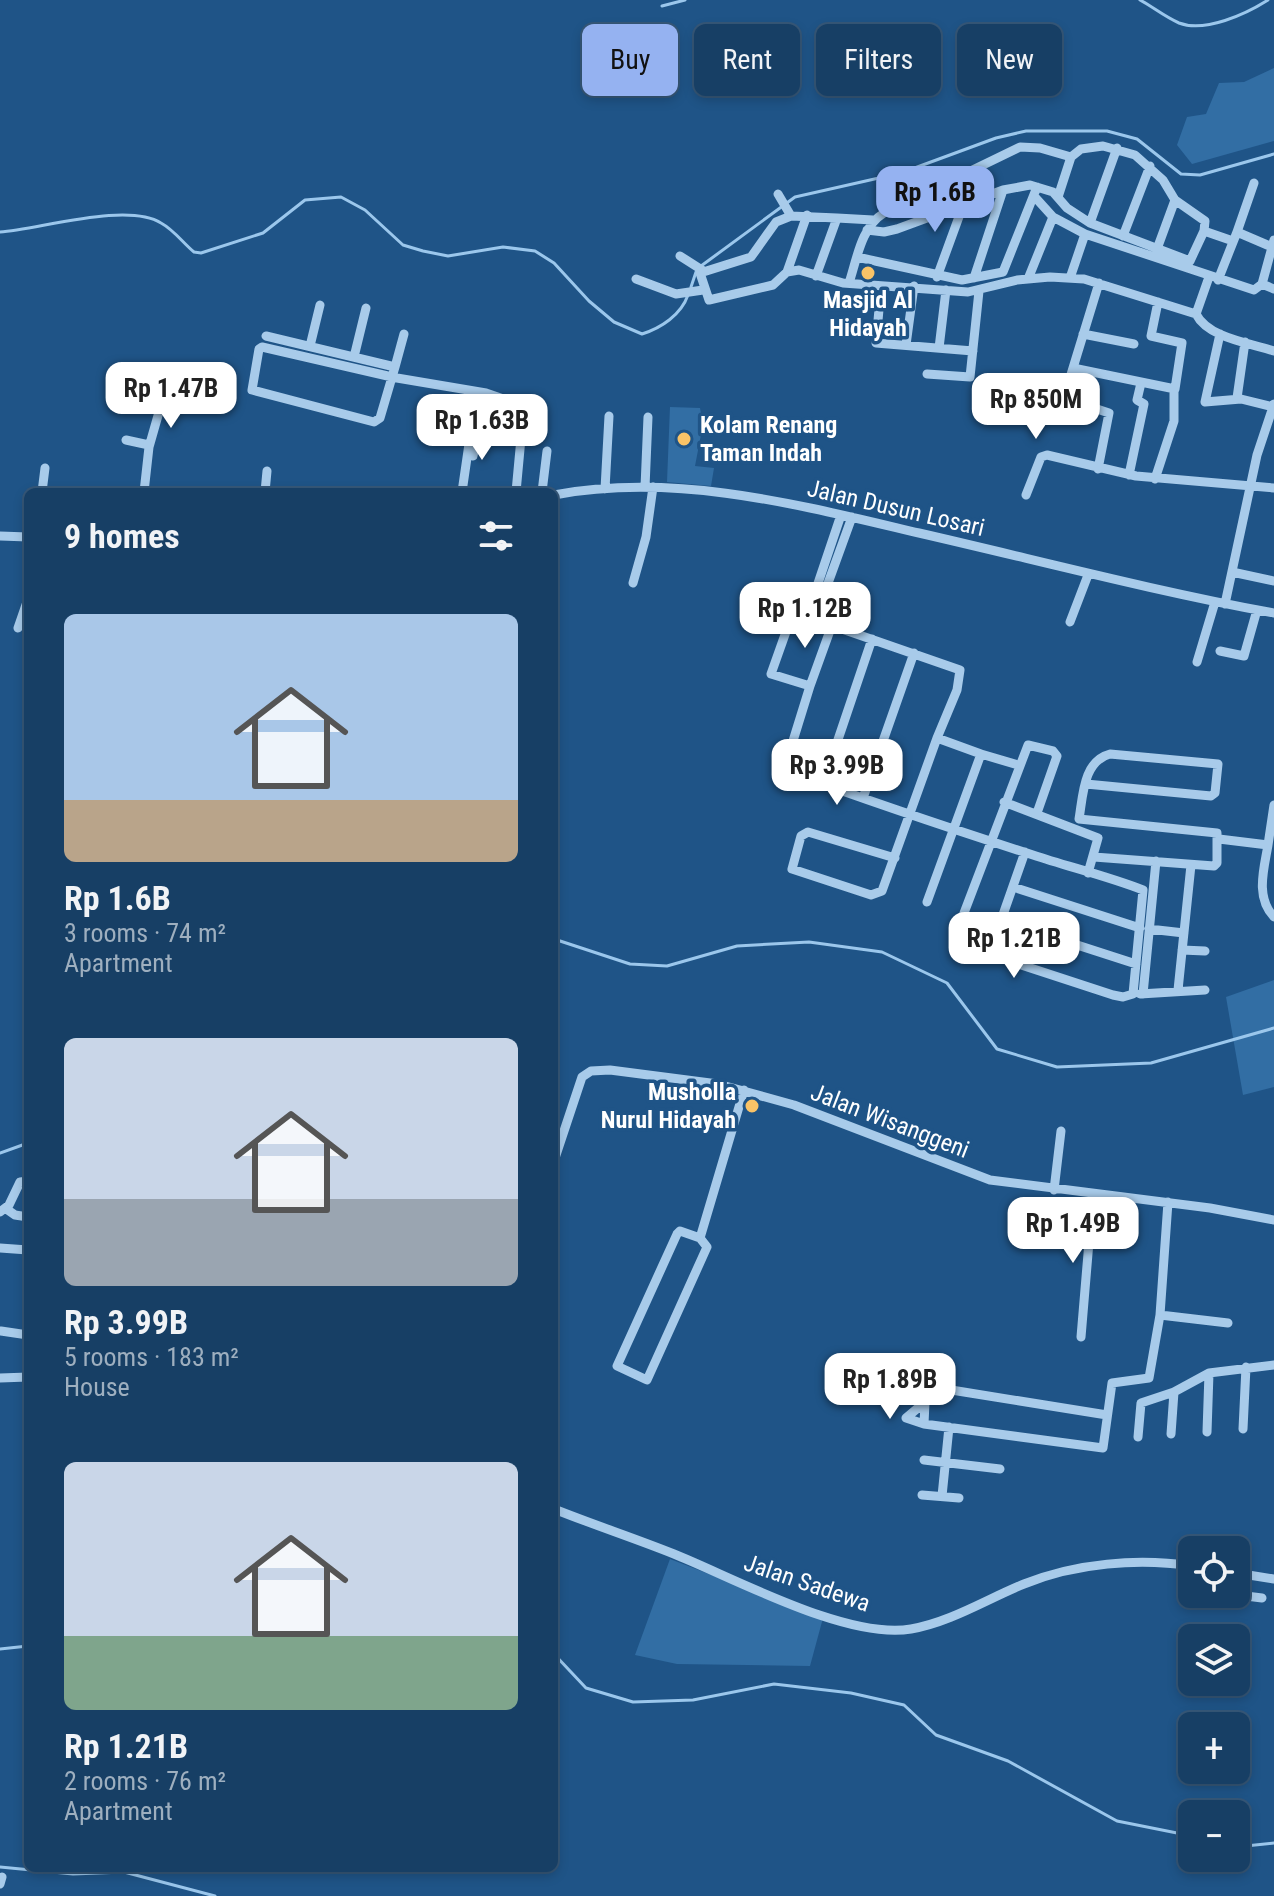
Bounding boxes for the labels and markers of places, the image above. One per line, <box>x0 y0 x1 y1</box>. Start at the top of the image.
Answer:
pin: Rp 1.6B <box>861 166 1009 234</box>
marker: Masjid Al Hidayah <box>859 264 877 282</box>
place label: Masjid Al Hidayah <box>823 286 913 342</box>
pin: Rp 1.47B <box>88 362 254 430</box>
pin: Rp 850M <box>962 373 1110 441</box>
pin: Rp 1.63B <box>399 394 565 462</box>
place label: Kolam Renang Taman Indah <box>700 411 837 467</box>
marker: Kolam Renang Taman Indah <box>675 430 693 448</box>
pin: Rp 1.12B <box>722 582 888 650</box>
pin: Rp 3.99B <box>754 739 920 807</box>
pin: Rp 1.21B <box>931 912 1097 980</box>
place label: Musholla Nurul Hidayah <box>601 1078 736 1134</box>
marker: Musholla Nurul Hidayah <box>743 1097 761 1115</box>
pin: Rp 1.49B <box>990 1197 1156 1265</box>
pin: Rp 1.89B <box>807 1353 973 1421</box>

